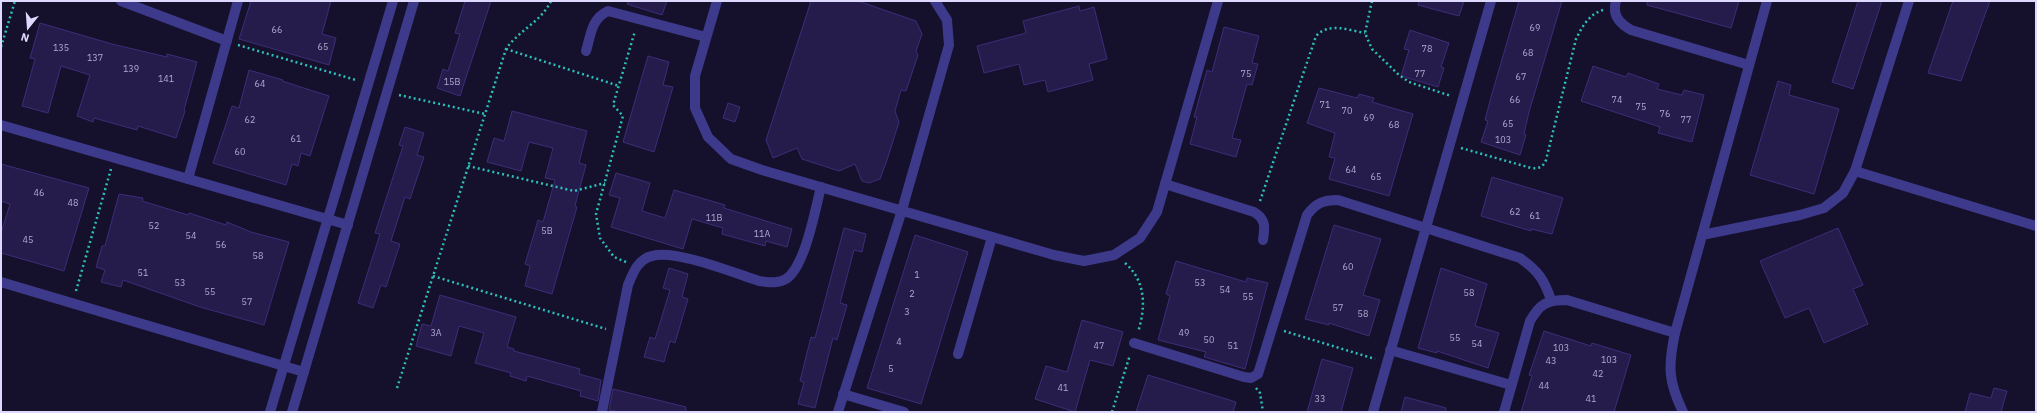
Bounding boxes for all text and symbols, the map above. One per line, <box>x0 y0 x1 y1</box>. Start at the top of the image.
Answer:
north arrow <box>8 8 48 48</box>
house number: 69 <box>1530 22 1540 33</box>
house number: 66 <box>272 24 282 35</box>
text: N <box>19 30 31 45</box>
house number: 65 <box>318 41 328 52</box>
house number: 135 <box>53 42 69 53</box>
house number: 78 <box>1422 43 1432 54</box>
house number: 68 <box>1523 47 1533 58</box>
house number: 137 <box>87 52 103 63</box>
house number: 139 <box>123 63 139 74</box>
house number: 75 <box>1241 68 1251 79</box>
house number: 77 <box>1415 68 1425 79</box>
house number: 67 <box>1516 71 1526 82</box>
house number: 141 <box>158 73 174 84</box>
house number: 15B <box>444 76 460 87</box>
house number: 64 <box>255 78 265 89</box>
house number: 66 <box>1510 94 1520 105</box>
house number: 74 <box>1612 94 1622 105</box>
house number: 71 <box>1320 99 1330 110</box>
house number: 75 <box>1636 101 1646 112</box>
house number: 70 <box>1342 105 1352 116</box>
house number: 76 <box>1660 108 1670 119</box>
house number: 69 <box>1364 112 1374 123</box>
house number: 62 <box>245 114 255 125</box>
house number: 77 <box>1681 114 1691 125</box>
house number: 65 <box>1503 118 1513 129</box>
house number: 68 <box>1389 119 1399 130</box>
house number: 61 <box>291 133 301 144</box>
house number: 103 <box>1495 134 1511 145</box>
house number: 60 <box>235 146 245 157</box>
house number: 64 <box>1346 164 1356 175</box>
house number: 65 <box>1371 171 1381 182</box>
house number: 46 <box>34 187 44 198</box>
house number: 48 <box>68 197 78 208</box>
house number: 62 <box>1510 206 1520 217</box>
house number: 61 <box>1530 210 1540 221</box>
house number: 11B <box>706 212 722 223</box>
house number: 52 <box>149 220 159 231</box>
house number: 5B <box>541 225 553 236</box>
house number: 11A <box>754 228 771 239</box>
house number: 54 <box>186 230 196 241</box>
house number: 45 <box>23 234 33 245</box>
house number: 56 <box>216 239 226 250</box>
house number: 58 <box>253 250 263 261</box>
house number: 60 <box>1343 261 1353 272</box>
house number: 51 <box>138 267 148 278</box>
house number: 1 <box>914 269 920 280</box>
house number: 53 <box>175 277 185 288</box>
house number: 53 <box>1195 277 1205 288</box>
house number: 54 <box>1220 284 1230 295</box>
house number: 55 <box>205 286 215 297</box>
house number: 58 <box>1464 287 1474 298</box>
house number: 2 <box>909 288 915 299</box>
house number: 55 <box>1243 291 1253 302</box>
house number: 57 <box>242 296 252 307</box>
house number: 57 <box>1333 302 1343 313</box>
house number: 3 <box>904 306 910 317</box>
house number: 58 <box>1358 308 1368 319</box>
house number: 3A <box>430 327 442 338</box>
house number: 49 <box>1179 327 1189 338</box>
house number: 55 <box>1450 332 1460 343</box>
house number: 50 <box>1204 334 1214 345</box>
house number: 4 <box>896 336 902 347</box>
house number: 54 <box>1472 338 1482 349</box>
house number: 47 <box>1094 340 1104 351</box>
house number: 51 <box>1228 340 1238 351</box>
house number: 103 <box>1553 342 1569 353</box>
house number: 103 <box>1601 354 1617 365</box>
house number: 43 <box>1546 355 1556 366</box>
house number: 5 <box>888 363 894 374</box>
house number: 42 <box>1593 368 1603 379</box>
house number: 44 <box>1539 380 1549 391</box>
house number: 41 <box>1058 382 1068 393</box>
house number: 33 <box>1315 393 1325 404</box>
house number: 41 <box>1586 393 1596 404</box>

